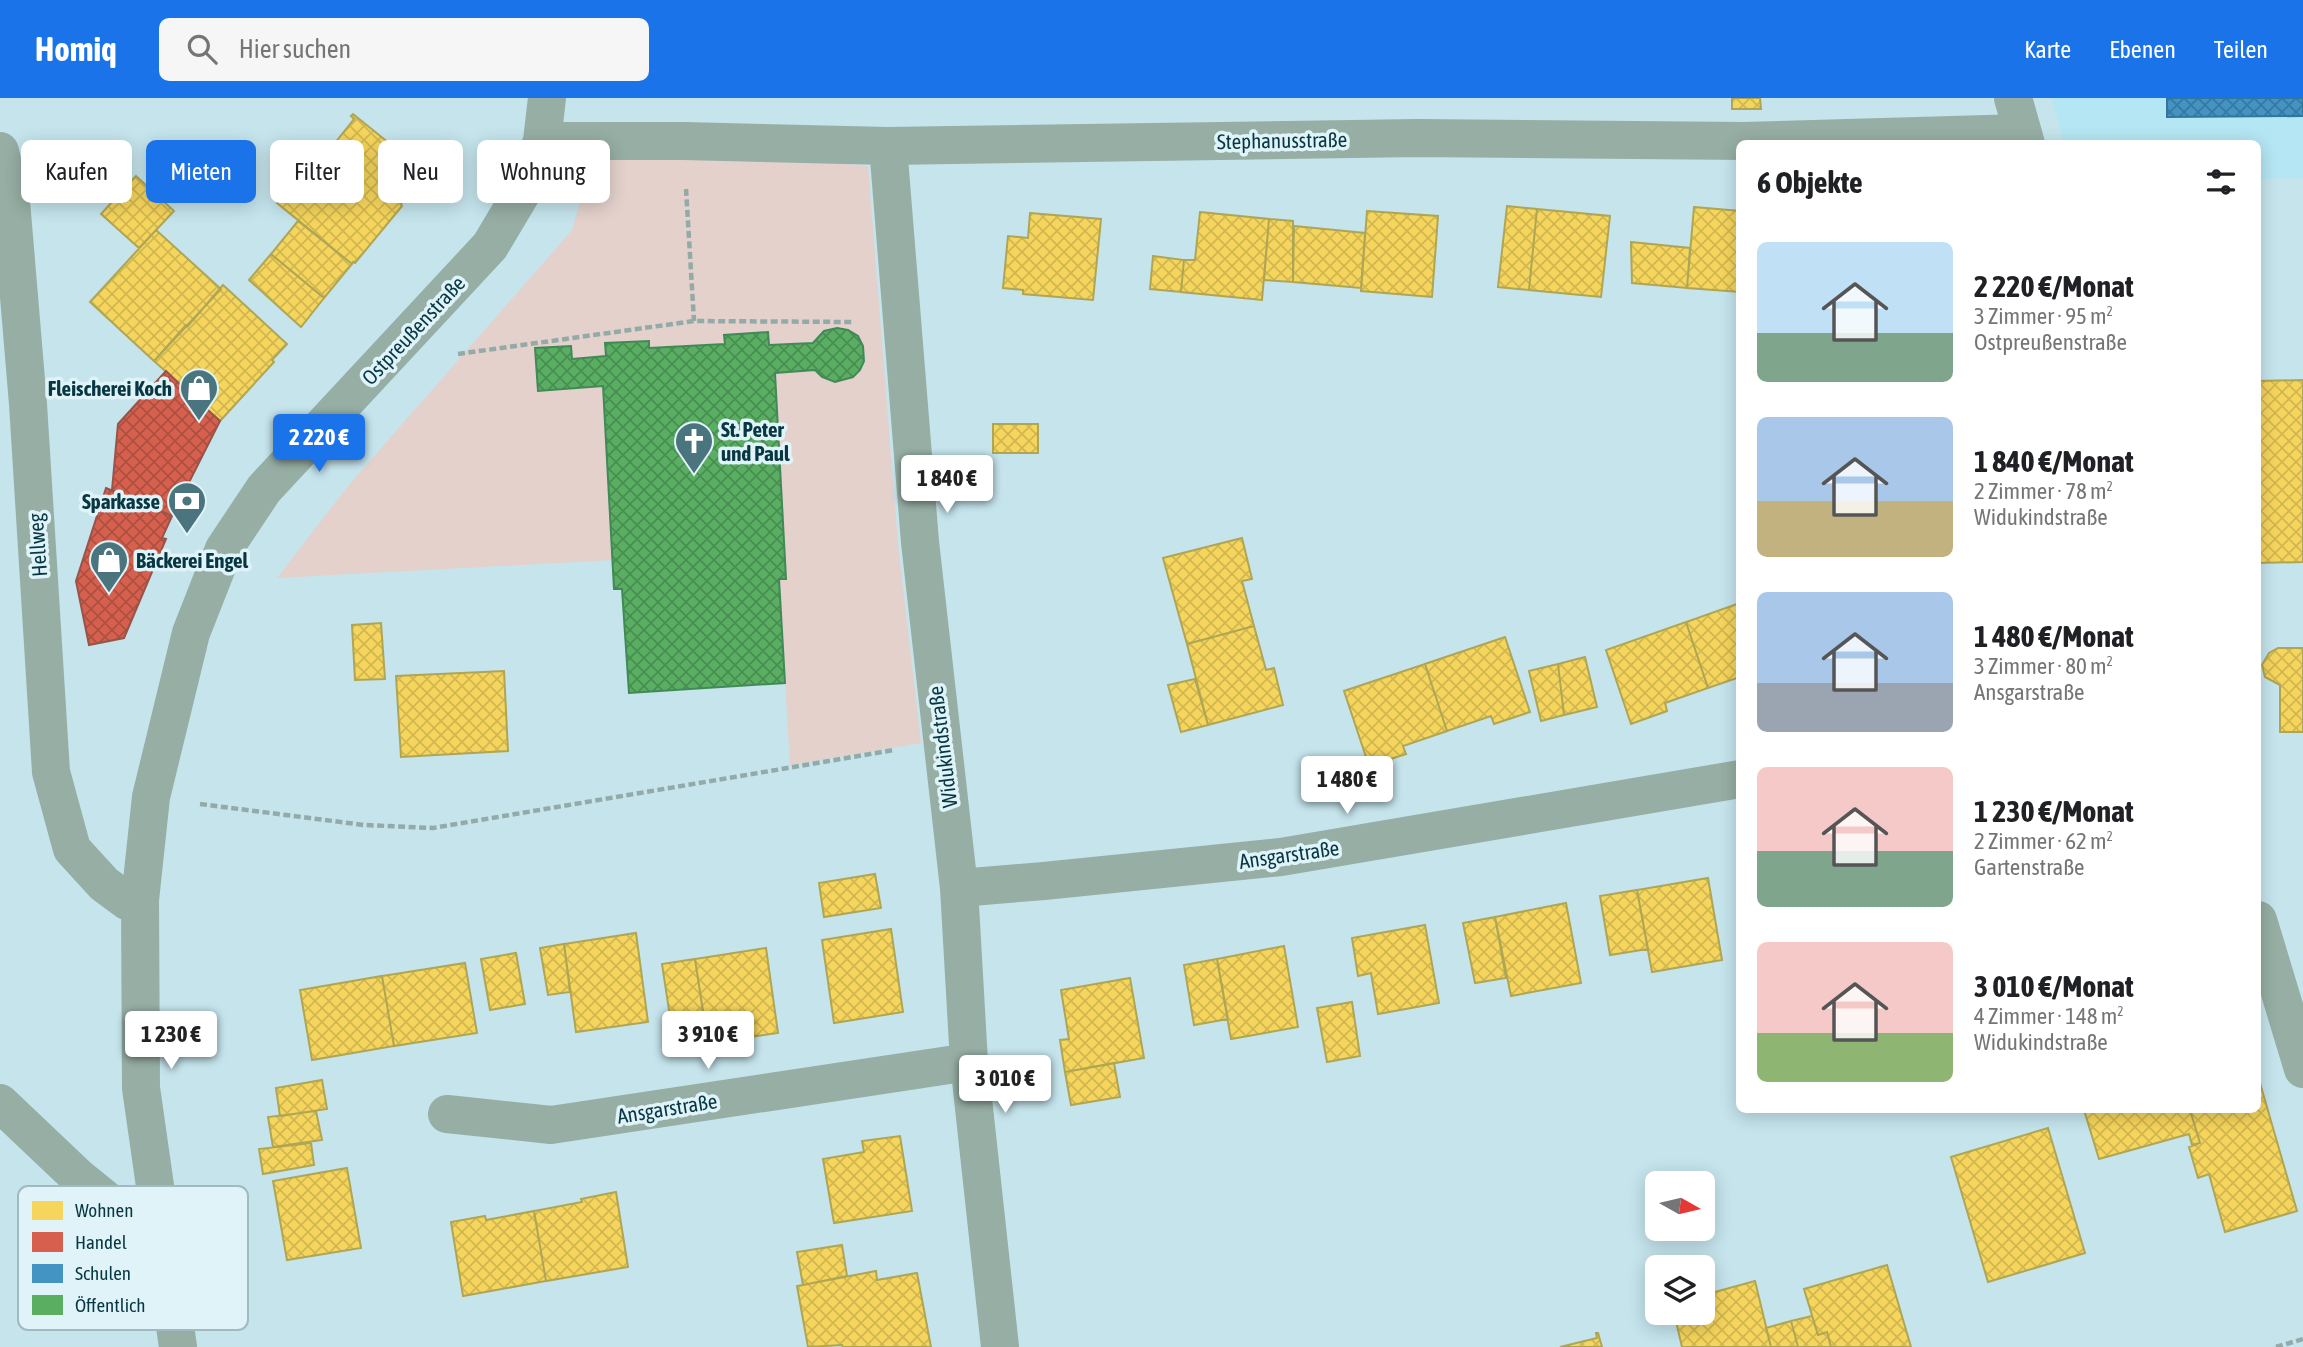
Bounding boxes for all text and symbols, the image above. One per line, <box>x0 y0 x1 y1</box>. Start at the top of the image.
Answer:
search box <box>159 18 649 81</box>
text: Homiq <box>35 30 117 68</box>
icon: search <box>183 30 221 68</box>
text: Hier suchen <box>239 34 351 64</box>
text: Karte <box>2024 36 2071 63</box>
text: Ebenen <box>2109 36 2176 63</box>
text: Teilen <box>2214 36 2268 63</box>
street label: Stephanusstraße <box>1217 127 1347 153</box>
chip: Kaufen <box>21 140 132 203</box>
chip: Mieten <box>146 140 256 203</box>
chip: Filter <box>270 140 364 203</box>
chip: Neu <box>378 140 463 203</box>
chip: Wohnung <box>477 140 610 203</box>
icon: filters <box>2202 163 2240 201</box>
text: 6 Objekte <box>1757 165 1863 199</box>
text: 2 220 €/Monat <box>1974 269 2134 303</box>
icon: home <box>1813 270 1897 354</box>
street label: Ostpreußenstraße <box>357 271 469 389</box>
text: 3 Zimmer · 95 m² <box>1974 303 2113 329</box>
text: Ostpreußenstraße <box>1974 329 2127 355</box>
shop icon: Fleischerei Koch <box>178 367 220 422</box>
place label: Fleischerei Koch <box>48 376 172 400</box>
pin: 2 220 € <box>254 414 384 474</box>
place label: St. Peter und Paul <box>721 417 790 465</box>
church icon: St. Peter und Paul <box>673 420 715 475</box>
text: 2 220 € <box>289 424 349 450</box>
text: 1 840 €/Monat <box>1974 444 2134 478</box>
icon: home <box>1813 445 1897 529</box>
pin: 1 840 € <box>882 456 1012 515</box>
text: 1 840 € <box>917 465 977 491</box>
text: 2 Zimmer · 78 m² <box>1974 478 2113 504</box>
bank icon: Sparkasse <box>166 480 208 535</box>
place label: Sparkasse <box>82 489 160 513</box>
text: Widukindstraße <box>1974 504 2108 530</box>
street label: Hellweg <box>23 512 51 578</box>
shop icon: Bäckerei Engel <box>88 539 130 594</box>
place label: Bäckerei Engel <box>136 548 249 572</box>
text: 1 480 €/Monat <box>1974 619 2134 653</box>
icon: home <box>1813 620 1897 704</box>
text: 3 Zimmer · 80 m² <box>1974 653 2113 679</box>
text: Ansgarstraße <box>1974 679 2084 705</box>
street label: Widukindstraße <box>923 685 961 809</box>
pin: 1 480 € <box>1282 756 1412 816</box>
text: 1 480 € <box>1317 766 1377 792</box>
text: 1 230 €/Monat <box>1974 794 2134 828</box>
icon: home <box>1813 795 1897 879</box>
text: 2 Zimmer · 62 m² <box>1974 828 2113 854</box>
street label: Ansgarstraße <box>1237 835 1341 873</box>
text: Gartenstraße <box>1974 854 2084 880</box>
text: 3 010 €/Monat <box>1974 969 2134 1003</box>
icon: home <box>1813 970 1897 1054</box>
text: 4 Zimmer · 148 m² <box>1974 1003 2124 1029</box>
pin: 1 230 € <box>106 1012 236 1071</box>
pin: 3 910 € <box>643 1012 773 1071</box>
text: 1 230 € <box>141 1021 201 1047</box>
text: 3 910 € <box>678 1021 738 1047</box>
text: Widukindstraße <box>1974 1029 2108 1055</box>
pin: 3 010 € <box>940 1056 1070 1115</box>
text: 3 010 € <box>975 1065 1035 1091</box>
street label: Ansgarstraße <box>615 1088 719 1128</box>
north arrow <box>1645 1171 1715 1241</box>
map controls <box>1645 1171 1715 1325</box>
legend <box>18 1186 248 1330</box>
text: Wohnen <box>75 1199 133 1221</box>
text: Handel <box>75 1231 127 1253</box>
button: layers <box>1645 1255 1715 1325</box>
text: Schulen <box>75 1262 131 1284</box>
text: Öffentlich <box>75 1294 145 1316</box>

